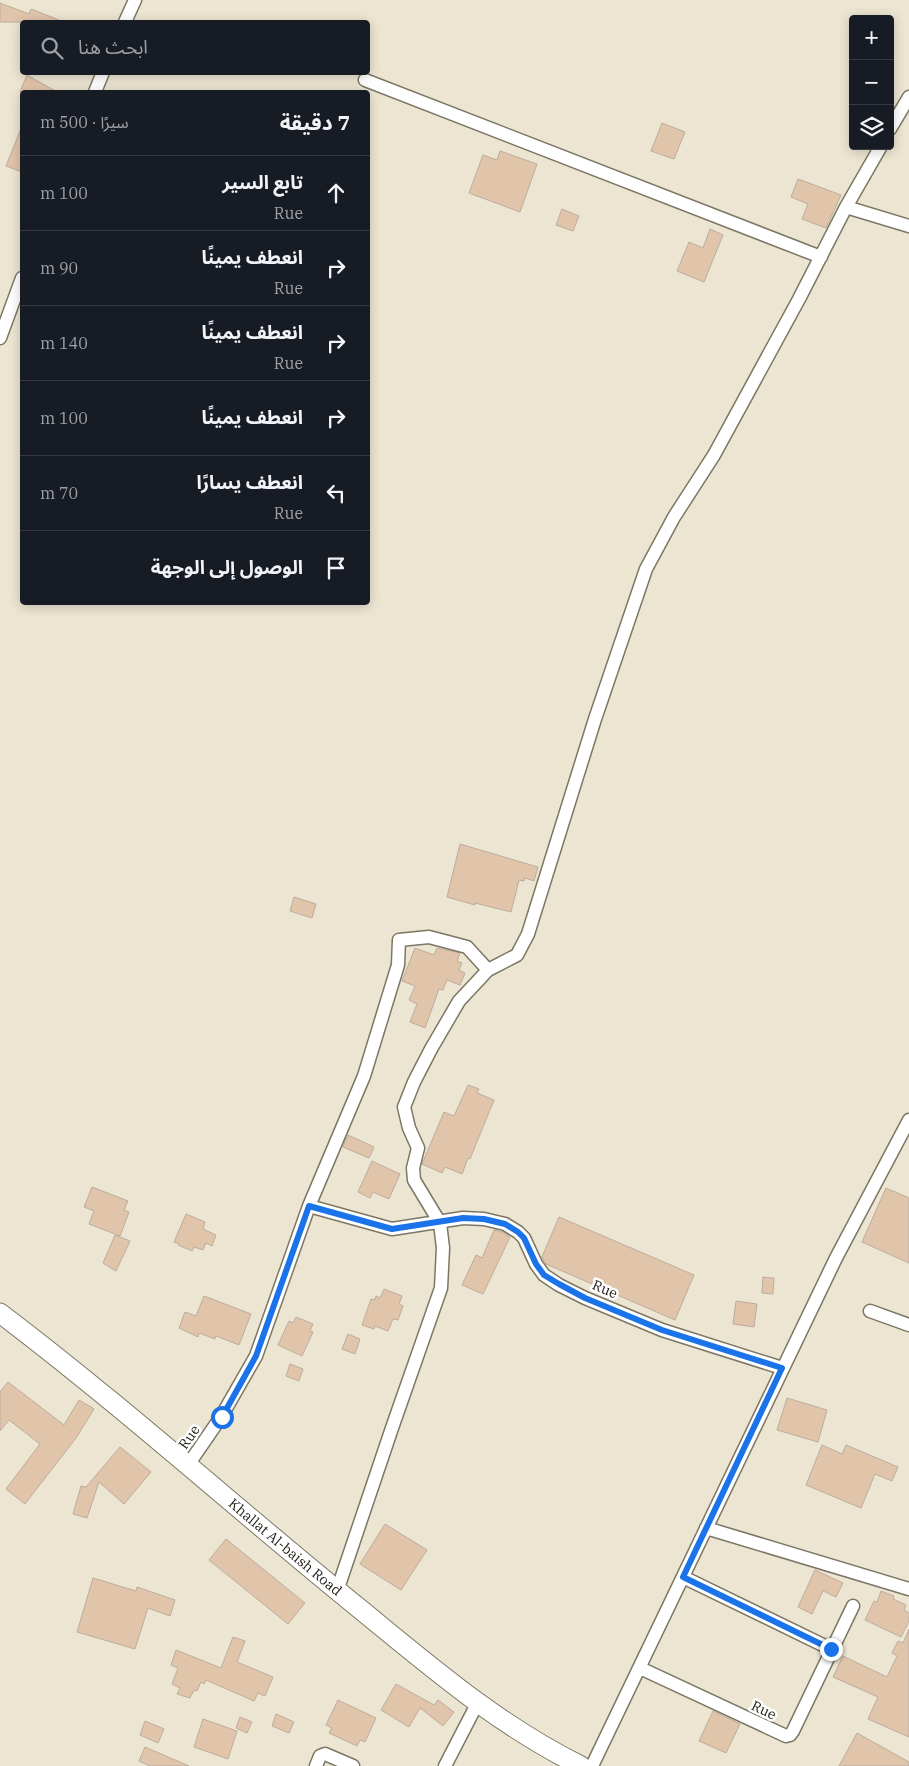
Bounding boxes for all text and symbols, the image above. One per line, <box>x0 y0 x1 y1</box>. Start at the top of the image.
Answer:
map controls <box>849 15 894 150</box>
button: + <box>849 15 894 60</box>
search box <box>20 20 370 75</box>
icon: search <box>38 34 66 62</box>
text: ابحث هنا <box>78 35 148 59</box>
button: − <box>849 60 894 105</box>
button: layers <box>849 105 894 150</box>
text: 7 دقيقة <box>280 108 350 136</box>
text: سيرًا · 500 m <box>40 112 129 132</box>
text: تابع السير <box>222 170 303 194</box>
icon: ahead <box>322 179 350 207</box>
text: 100 m <box>40 183 88 203</box>
text: Rue <box>274 203 303 223</box>
text: انعطف يمينًا <box>201 245 303 269</box>
icon: right <box>322 254 350 282</box>
text: 90 m <box>40 258 78 278</box>
text: Rue <box>274 278 303 298</box>
text: انعطف يمينًا <box>201 320 303 344</box>
icon: right <box>322 329 350 357</box>
text: 140 m <box>40 333 88 353</box>
text: Rue <box>274 353 303 373</box>
icon: right <box>322 404 350 432</box>
text: انعطف يمينًا <box>201 405 303 429</box>
text: 100 m <box>40 408 88 428</box>
text: انعطف يسارًا <box>197 470 303 494</box>
icon: left <box>322 479 350 507</box>
text: 70 m <box>40 483 78 503</box>
text: Rue <box>274 503 303 523</box>
icon: arrive <box>322 554 350 582</box>
text: الوصول إلى الوجهة <box>151 555 303 579</box>
street label: Rue <box>590 1276 620 1302</box>
route start <box>211 1406 234 1429</box>
street label: Rue <box>174 1421 204 1453</box>
street label: Khallat Al-baish Road <box>225 1494 346 1600</box>
route end <box>820 1638 843 1661</box>
street label: Rue <box>749 1696 779 1724</box>

